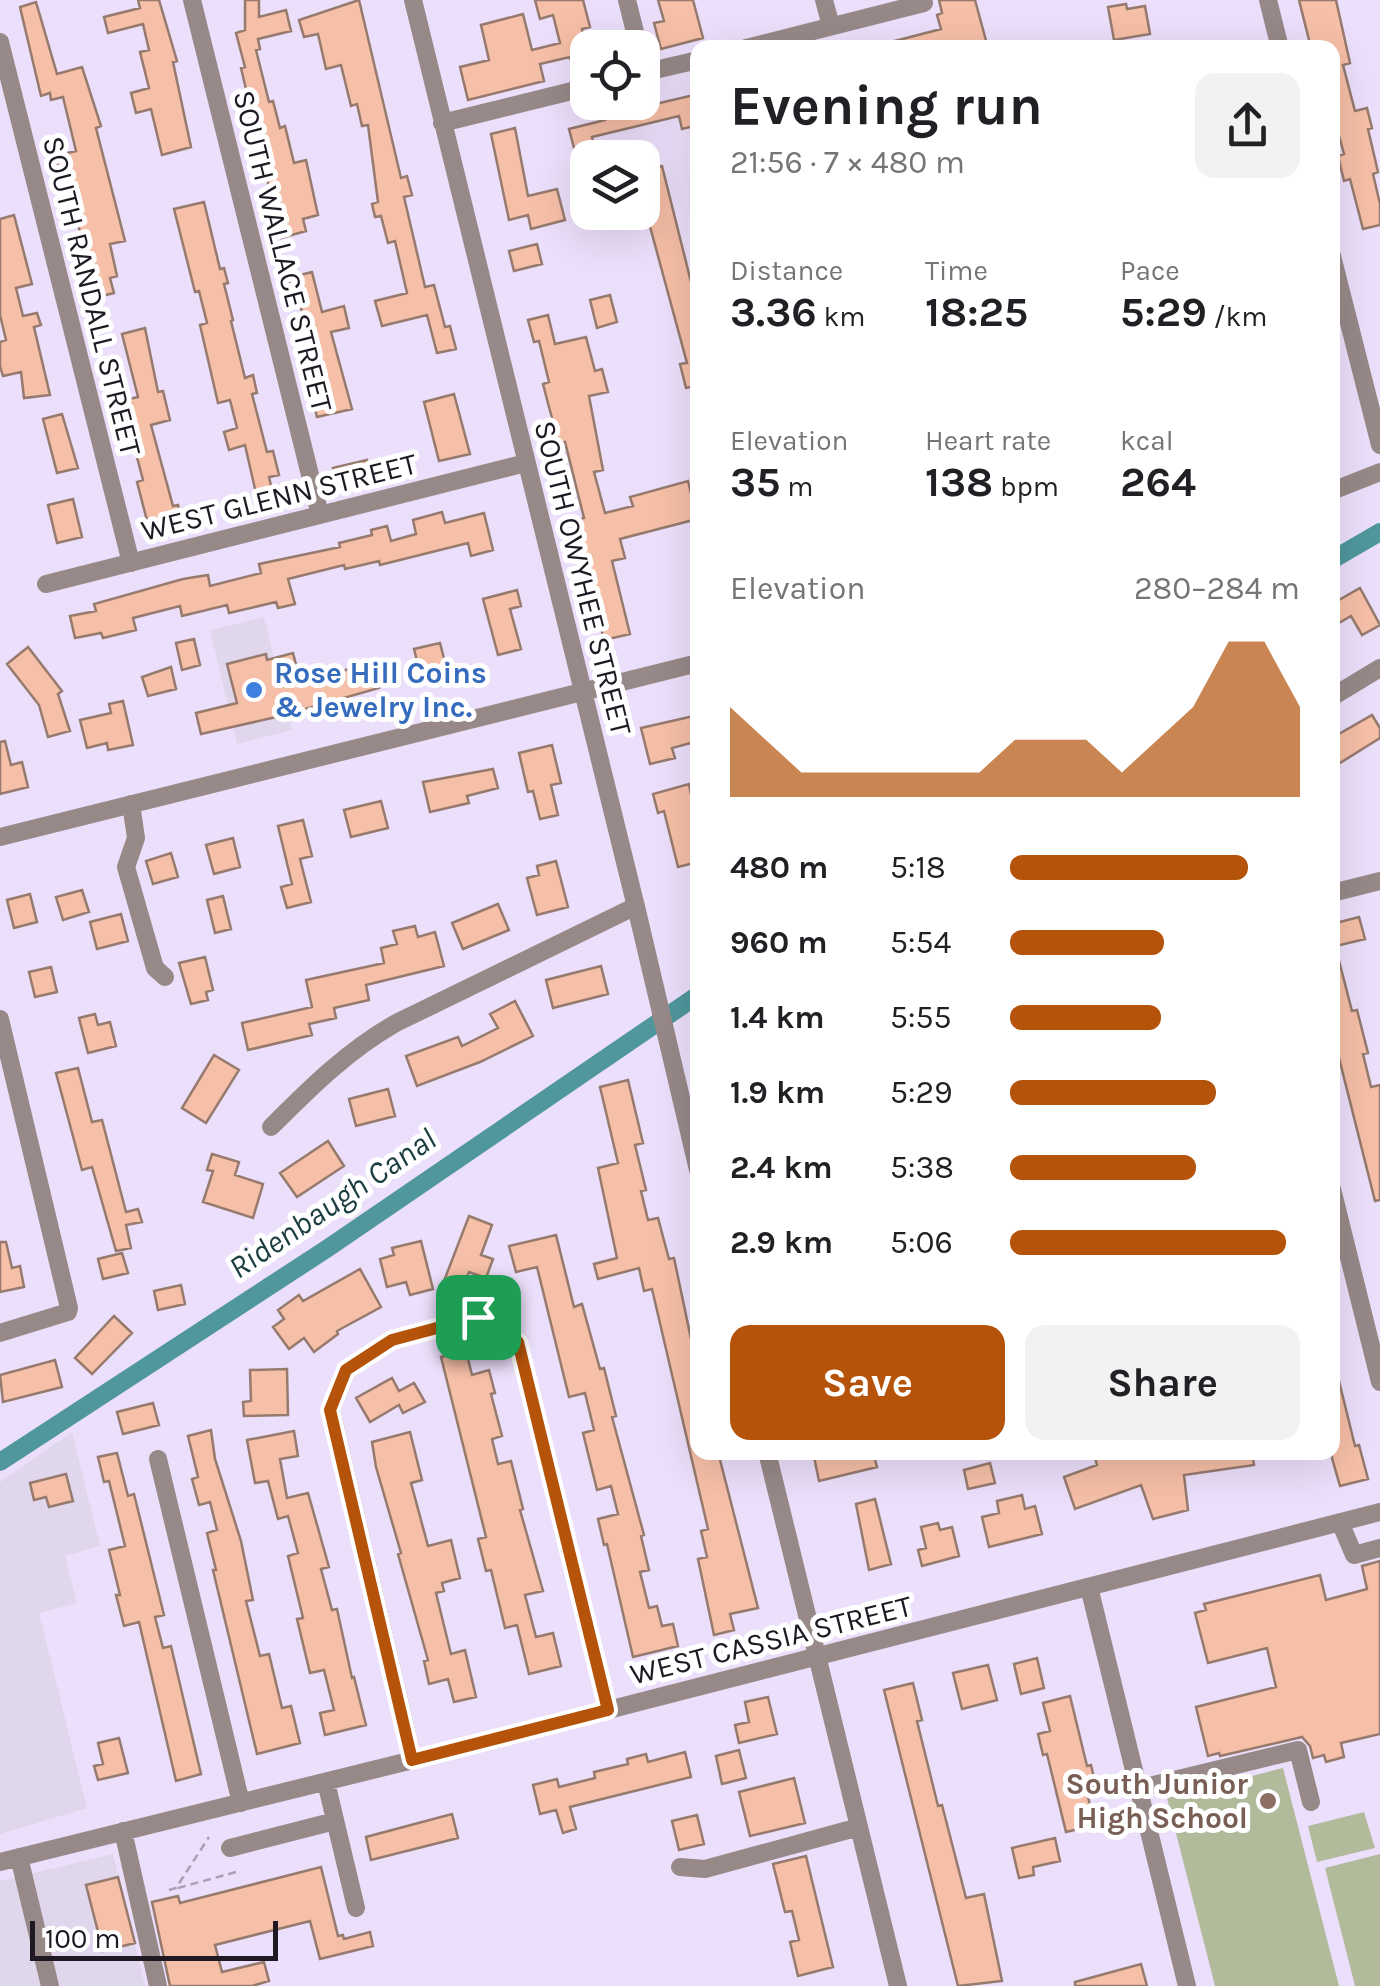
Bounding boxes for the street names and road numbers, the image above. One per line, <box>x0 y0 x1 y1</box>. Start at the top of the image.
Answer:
street label: SOUTH WALLACE STREET <box>226 86 340 416</box>
street label: SOUTH RANDALL STREET <box>35 133 149 459</box>
street label: SOUTH OWYHEE STREET <box>526 417 640 739</box>
street label: WEST GLENN STREET <box>138 445 420 549</box>
street label: WEST CASSIA STREET <box>626 1588 916 1692</box>

